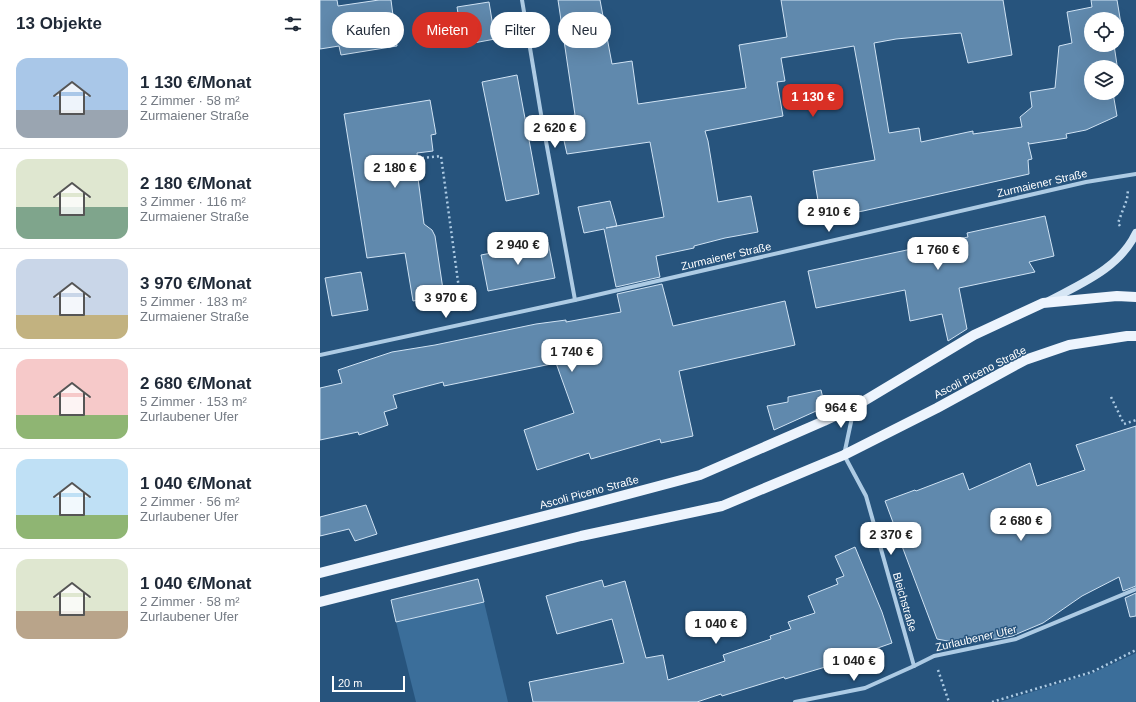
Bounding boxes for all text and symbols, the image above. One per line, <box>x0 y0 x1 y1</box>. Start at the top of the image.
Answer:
chip: Kaufen <box>332 12 404 48</box>
chip: Mieten <box>412 12 482 48</box>
chip: Filter <box>490 12 550 48</box>
chip: Neu <box>558 12 611 48</box>
map controls <box>1084 12 1124 100</box>
button: locate <box>1084 12 1124 52</box>
icon: filters <box>282 13 304 35</box>
text: 13 Objekte <box>16 14 102 33</box>
button: layers <box>1084 60 1124 100</box>
text: 1 130 €/Monat <box>140 73 252 92</box>
icon: home <box>48 74 96 122</box>
pin: 1 130 € <box>776 84 850 118</box>
text: 1 130 € <box>791 89 835 104</box>
text: 2 Zimmer · 58 m² <box>140 93 240 108</box>
text: Zurmaiener Straße <box>140 108 249 123</box>
pin: 2 620 € <box>518 115 592 149</box>
text: 2 620 € <box>533 120 577 135</box>
pin: 2 180 € <box>358 155 432 189</box>
text: 2 180 € <box>373 160 417 175</box>
street label: Zurmaiener Straße <box>996 167 1088 199</box>
text: 2 180 €/Monat <box>140 174 252 193</box>
icon: home <box>48 175 96 223</box>
text: 3 Zimmer · 116 m² <box>140 194 246 209</box>
pin: 2 910 € <box>792 199 866 233</box>
text: 2 910 € <box>807 204 851 219</box>
text: Zurmaiener Straße <box>140 209 249 224</box>
pin: 2 940 € <box>481 232 555 266</box>
text: 2 940 € <box>496 237 540 252</box>
pin: 1 760 € <box>901 237 975 271</box>
street label: Zurmaiener Straße <box>680 240 772 272</box>
text: 1 760 € <box>916 242 960 257</box>
text: 3 970 €/Monat <box>140 274 252 293</box>
icon: home <box>48 275 96 323</box>
pin: 3 970 € <box>409 285 483 319</box>
text: 3 970 € <box>424 290 468 305</box>
text: 5 Zimmer · 183 m² <box>140 294 247 309</box>
text: Zurmaiener Straße <box>140 309 249 324</box>
pin: 1 740 € <box>535 339 609 373</box>
street label: Ascoli Piceno Straße <box>932 343 1028 401</box>
text: 1 740 € <box>550 344 594 359</box>
text: 2 680 €/Monat <box>140 374 252 393</box>
icon: home <box>48 375 96 423</box>
text: 5 Zimmer · 153 m² <box>140 394 247 409</box>
pin: 964 € <box>813 395 869 429</box>
text: 964 € <box>825 400 857 415</box>
text: Zurlaubener Ufer <box>140 409 238 424</box>
street label: Ascoli Piceno Straße <box>538 473 640 511</box>
text: 1 040 €/Monat <box>140 474 252 493</box>
icon: home <box>48 475 96 523</box>
text: 2 Zimmer · 56 m² <box>140 494 240 509</box>
pin: 2 680 € <box>984 508 1058 542</box>
text: Zurlaubener Ufer <box>140 509 238 524</box>
text: 2 680 € <box>999 513 1043 528</box>
pin: 2 370 € <box>854 522 928 556</box>
text: 2 370 € <box>869 527 913 542</box>
street label: Bleichstraße <box>891 571 919 633</box>
text: 1 040 €/Monat <box>140 574 252 593</box>
icon: home <box>48 575 96 623</box>
text: 2 Zimmer · 58 m² <box>140 594 240 609</box>
text: Zurlaubener Ufer <box>140 609 238 624</box>
pin: 1 040 € <box>679 611 753 645</box>
text: 1 040 € <box>694 616 738 631</box>
street label: Zurlaubener Ufer <box>934 623 1018 653</box>
pin: 1 040 € <box>817 648 891 682</box>
text: 1 040 € <box>832 653 876 668</box>
scale bar <box>332 674 405 693</box>
text: 20 m <box>338 677 362 689</box>

